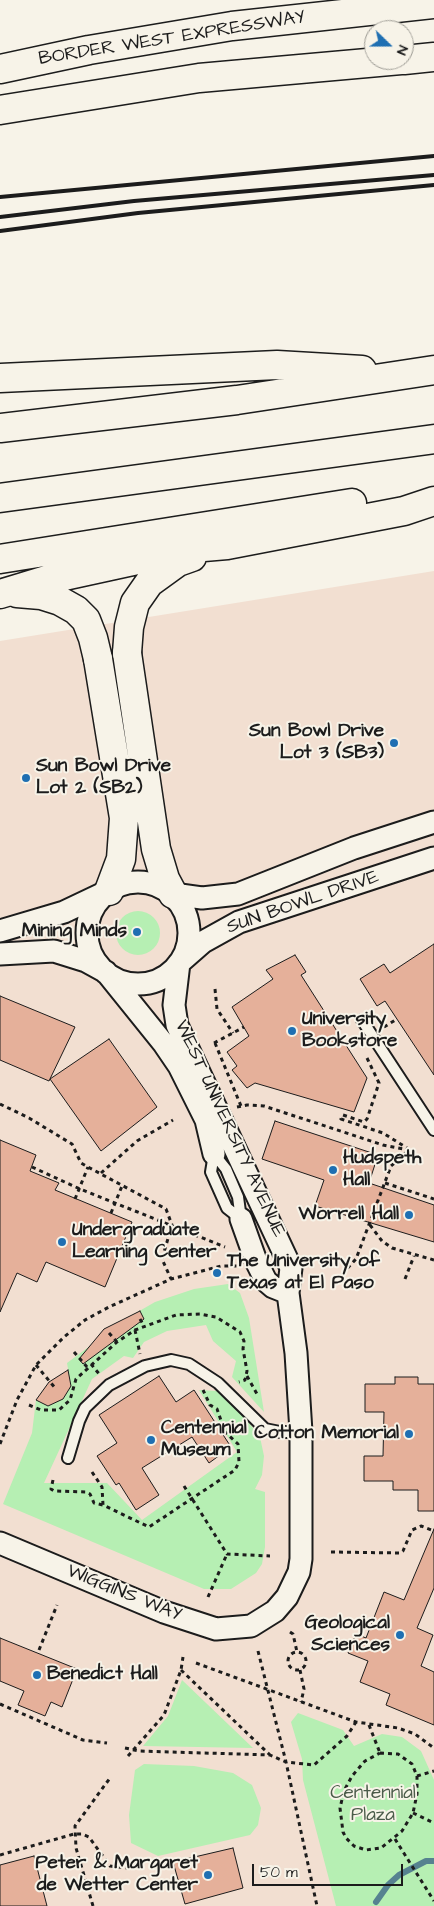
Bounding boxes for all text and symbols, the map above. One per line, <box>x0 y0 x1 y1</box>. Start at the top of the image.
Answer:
street label: BORDER WEST EXPRESSWAY <box>37 7 307 71</box>
north arrow <box>364 20 414 70</box>
text: N <box>391 42 413 58</box>
place label: Sun Bowl Drive Lot 3 (SB3) <box>249 721 384 765</box>
marker: Sun Bowl Drive Lot 3 (SB3) <box>388 737 400 749</box>
place label: Sun Bowl Drive Lot 2 (SB2) <box>36 756 171 800</box>
marker: Sun Bowl Drive Lot 2 (SB2) <box>20 772 32 784</box>
street label: SUN BOWL DRIVE <box>224 866 382 940</box>
place label: Mining Minds <box>22 921 127 943</box>
marker: Mining Minds <box>131 926 143 938</box>
place label: University Bookstore <box>302 1009 397 1053</box>
street label: WEST UNIVERSITY AVENUE <box>169 1017 289 1241</box>
marker: University Bookstore <box>286 1025 298 1037</box>
place label: Hudspeth Hall <box>343 1148 421 1192</box>
marker: Hudspeth Hall <box>327 1164 339 1176</box>
place label: Worrell Hall <box>298 1204 399 1226</box>
marker: Worrell Hall <box>403 1209 415 1221</box>
place label: Undergraduate Learning Center <box>72 1220 217 1264</box>
marker: Undergraduate Learning Center <box>56 1236 68 1248</box>
place label: The University of Texas at El Paso <box>227 1251 380 1295</box>
marker: The University of Texas at El Paso <box>211 1267 223 1279</box>
place label: Centennial Museum <box>161 1418 247 1462</box>
place label: Cotton Memorial <box>254 1423 399 1445</box>
marker: Cotton Memorial <box>403 1428 415 1440</box>
marker: Centennial Museum <box>145 1434 157 1446</box>
street label: WIGGINS WAY <box>63 1561 185 1627</box>
place label: Geological Sciences <box>305 1613 390 1657</box>
marker: Geological Sciences <box>394 1629 406 1641</box>
place label: Benedict Hall <box>47 1664 158 1686</box>
marker: Benedict Hall <box>31 1669 43 1681</box>
park label: Centennial Plaza <box>330 1783 416 1827</box>
place label: Peter & Margaret de Wetter Center <box>35 1853 198 1897</box>
scale bar <box>254 1854 405 1886</box>
text: 50 m <box>260 1862 298 1883</box>
marker: Peter & Margaret de Wetter Center <box>202 1869 214 1881</box>

